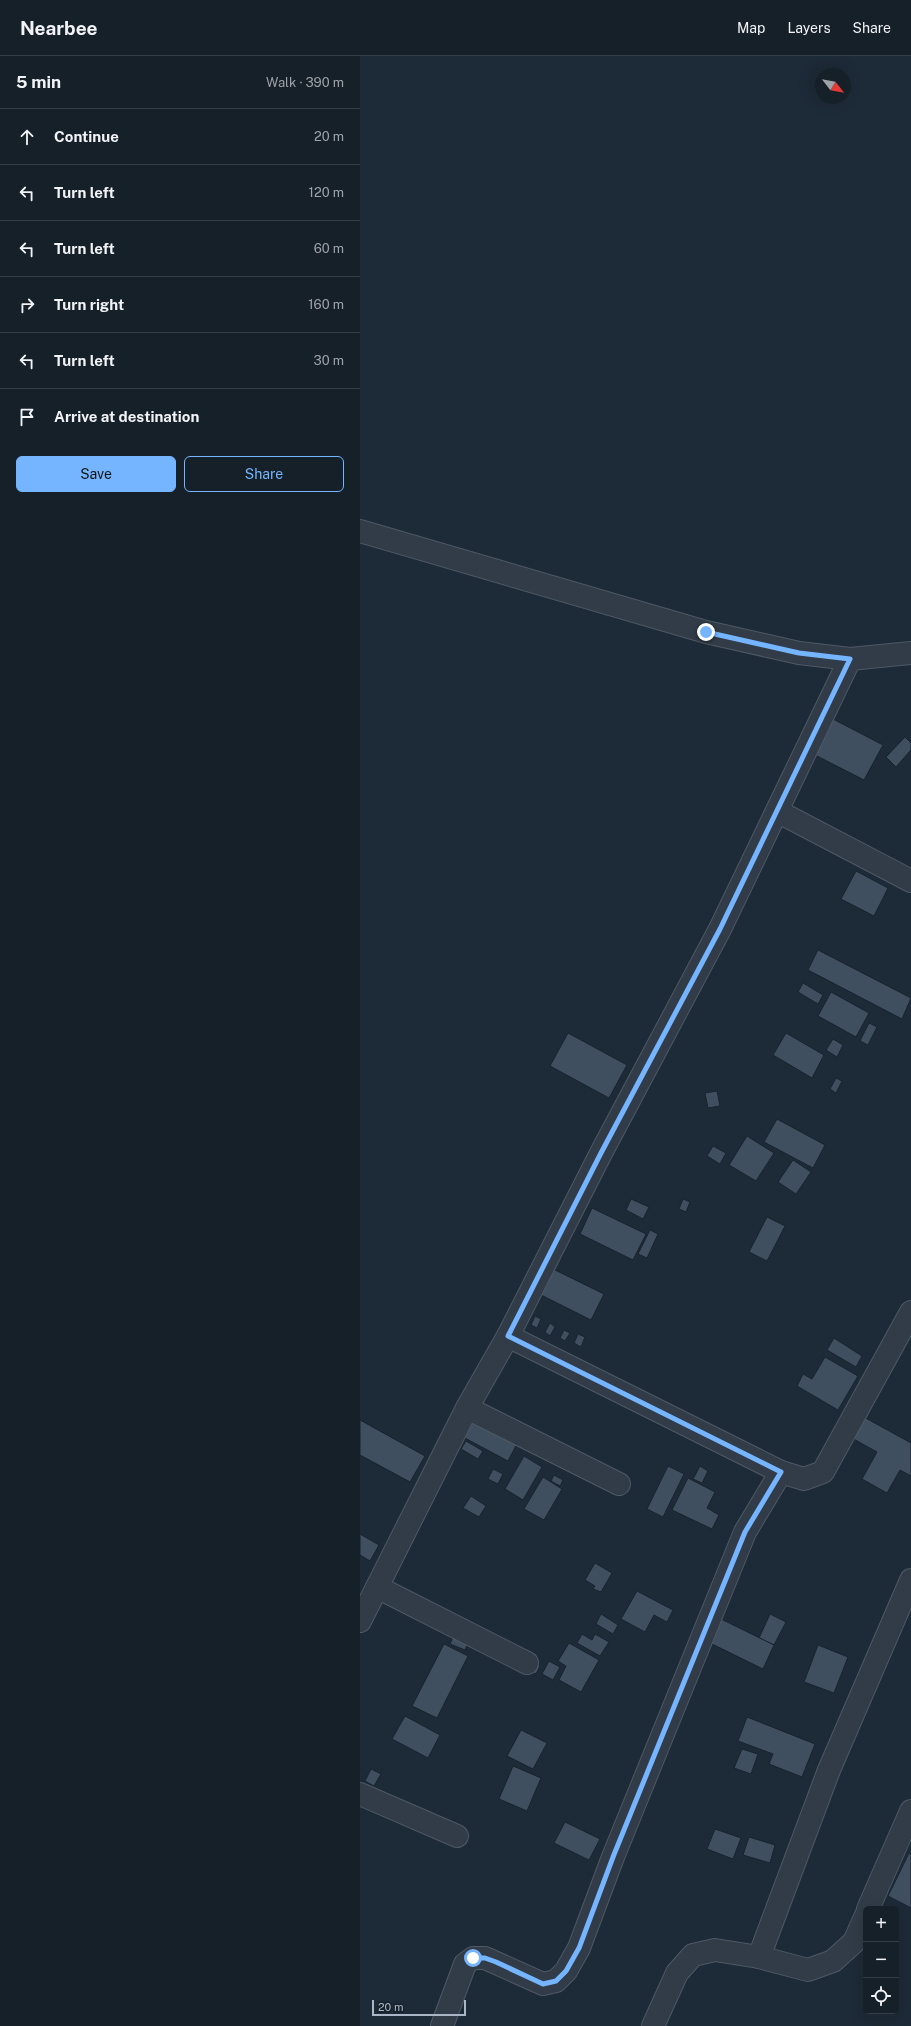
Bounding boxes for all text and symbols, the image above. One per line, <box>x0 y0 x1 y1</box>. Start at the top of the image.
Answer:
text: Nearbee <box>20 17 98 39</box>
text: Map <box>737 20 765 36</box>
text: Layers <box>787 20 831 36</box>
text: Share <box>853 20 891 36</box>
north arrow <box>815 68 851 104</box>
text: 5 min <box>16 72 61 92</box>
text: Walk · 390 m <box>266 75 344 90</box>
icon: ahead <box>16 126 38 148</box>
text: Continue <box>54 128 119 145</box>
text: 20 m <box>314 129 344 144</box>
icon: left <box>16 182 38 204</box>
text: Turn left <box>54 184 115 201</box>
text: 120 m <box>309 185 344 200</box>
icon: left <box>16 238 38 260</box>
text: Turn left <box>54 240 115 257</box>
text: 60 m <box>314 241 344 256</box>
icon: right <box>16 294 38 316</box>
text: Turn right <box>54 296 124 313</box>
text: 160 m <box>308 297 344 312</box>
icon: left <box>16 350 38 372</box>
text: Turn left <box>54 352 115 369</box>
text: 30 m <box>314 353 344 368</box>
icon: arrive <box>16 406 38 428</box>
text: Arrive at destination <box>54 408 199 425</box>
button: Save <box>16 456 176 492</box>
button: Share <box>184 456 344 492</box>
route end <box>697 623 715 641</box>
map controls <box>863 1906 899 2014</box>
button: + <box>863 1906 899 1942</box>
button: − <box>863 1942 899 1978</box>
route start <box>464 1949 482 1967</box>
button: locate <box>863 1978 899 2014</box>
scale bar <box>372 1998 466 2017</box>
text: 20 m <box>378 2001 403 2013</box>

